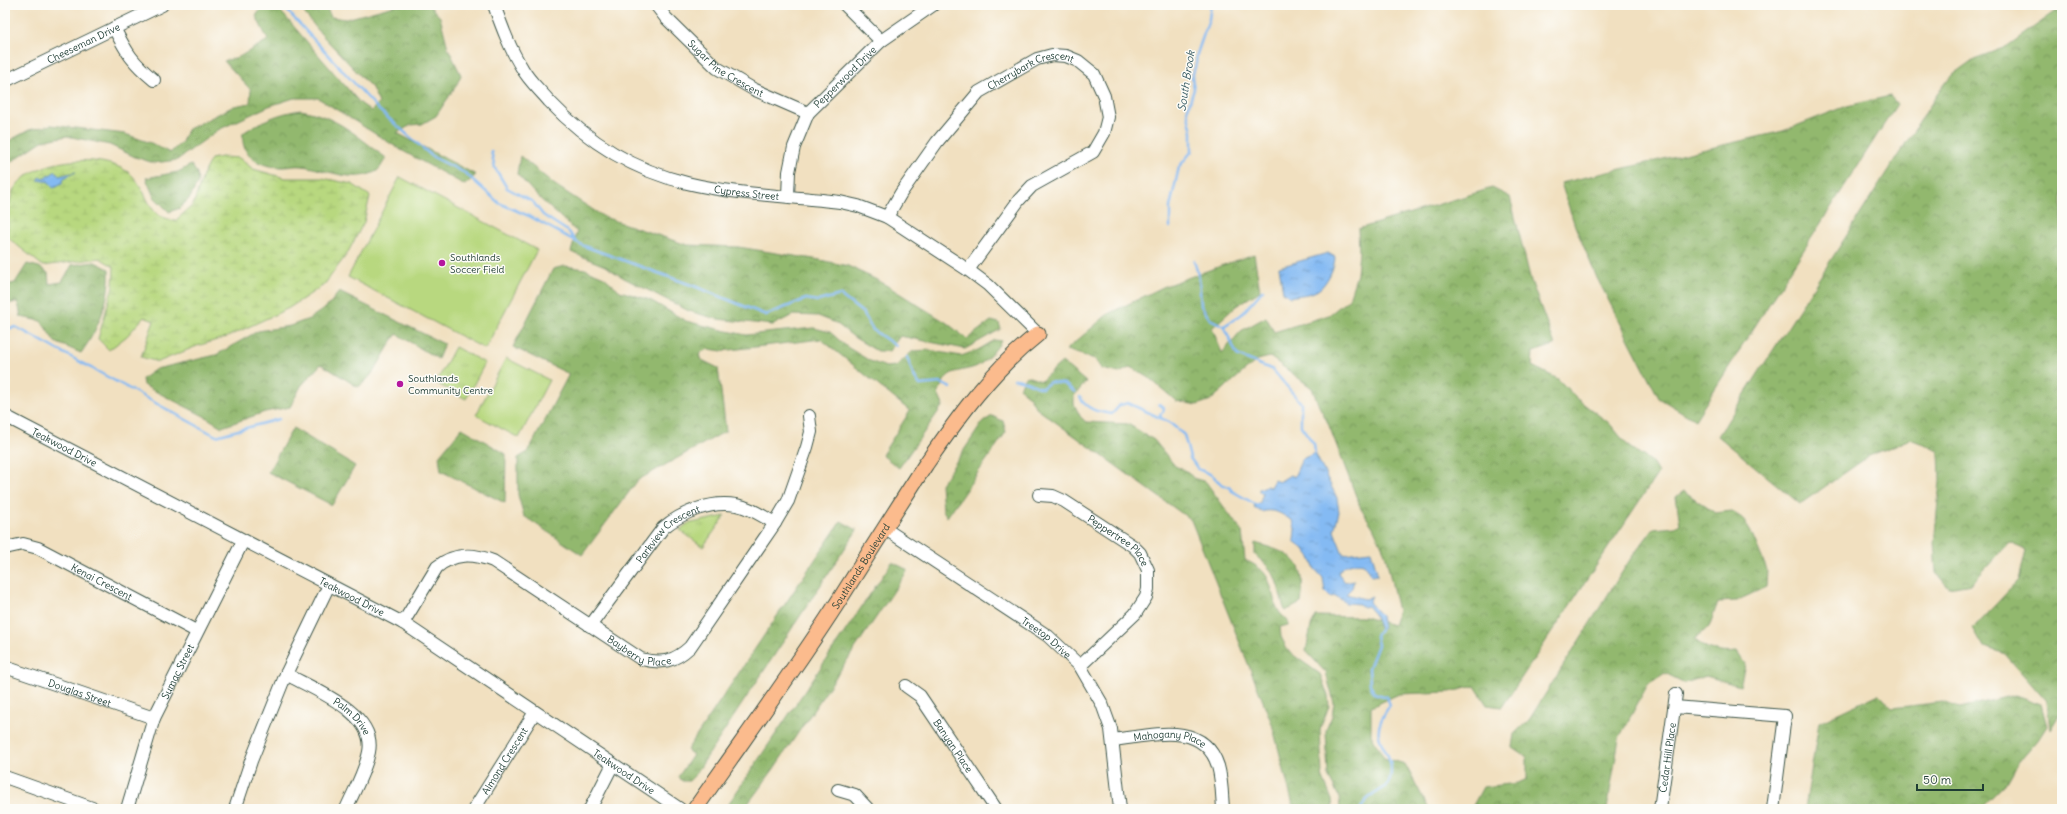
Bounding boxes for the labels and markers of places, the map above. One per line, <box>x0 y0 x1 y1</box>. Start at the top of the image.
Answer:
place label: Southlands Soccer Field <box>450 251 504 276</box>
marker: Southlands Soccer Field <box>437 258 447 268</box>
place label: Southlands Community Centre <box>408 372 493 397</box>
marker: Southlands Community Centre <box>395 379 405 389</box>

